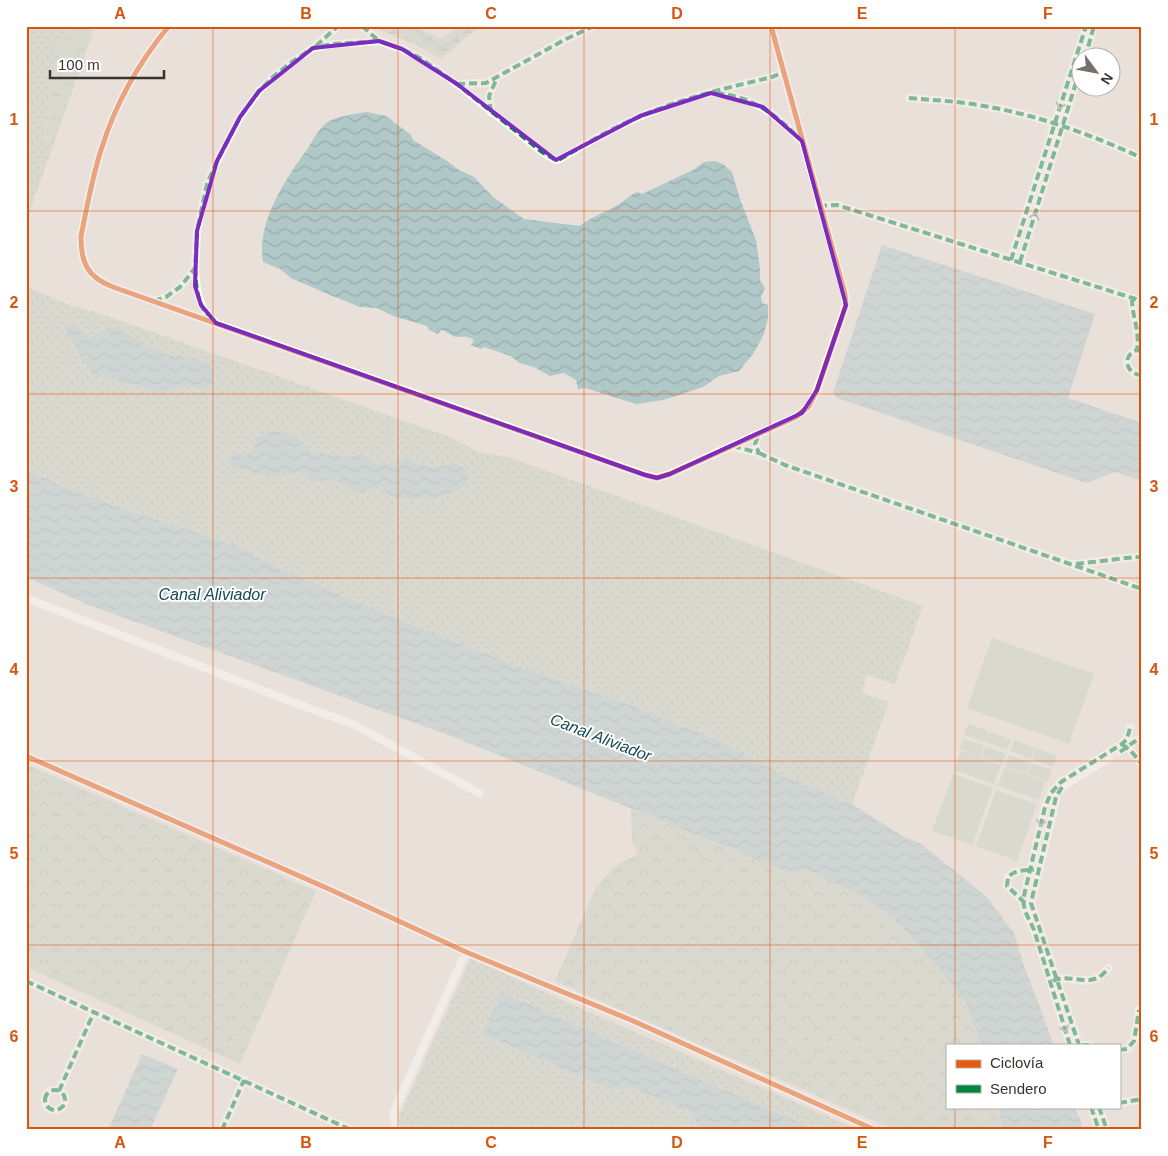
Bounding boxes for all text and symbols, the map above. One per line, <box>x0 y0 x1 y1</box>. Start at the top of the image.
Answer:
text: A <box>114 5 126 22</box>
text: B <box>300 5 312 22</box>
text: C <box>485 5 497 22</box>
text: D <box>671 5 683 22</box>
text: E <box>857 5 868 22</box>
text: F <box>1043 5 1053 22</box>
scale bar <box>50 48 164 80</box>
north arrow <box>1070 48 1120 98</box>
text: 100 m <box>58 56 100 73</box>
text: N <box>1098 70 1116 87</box>
one-way arrow <box>1056 101 1066 110</box>
text: 1 <box>10 111 19 128</box>
text: 1 <box>1150 111 1159 128</box>
one-way arrow <box>1029 212 1039 220</box>
text: 2 <box>10 294 19 311</box>
text: 2 <box>1150 294 1159 311</box>
text: 3 <box>10 478 19 495</box>
text: 3 <box>1150 478 1159 495</box>
water label: Canal Aliviador <box>158 586 266 603</box>
text: 4 <box>10 661 19 678</box>
text: 4 <box>1150 661 1159 678</box>
water label: Canal Aliviador <box>548 710 654 765</box>
one-way arrow <box>1036 818 1047 827</box>
text: 5 <box>10 845 19 862</box>
text: 5 <box>1150 845 1159 862</box>
one-way arrow <box>1059 1024 1069 1032</box>
text: 6 <box>10 1028 19 1045</box>
text: 6 <box>1150 1028 1159 1045</box>
legend <box>946 1044 1120 1108</box>
text: Ciclovía <box>990 1054 1044 1071</box>
text: Sendero <box>990 1080 1047 1097</box>
text: A <box>114 1134 126 1151</box>
text: B <box>300 1134 312 1151</box>
text: C <box>485 1134 497 1151</box>
text: D <box>671 1134 683 1151</box>
text: E <box>857 1134 868 1151</box>
text: F <box>1043 1134 1053 1151</box>

